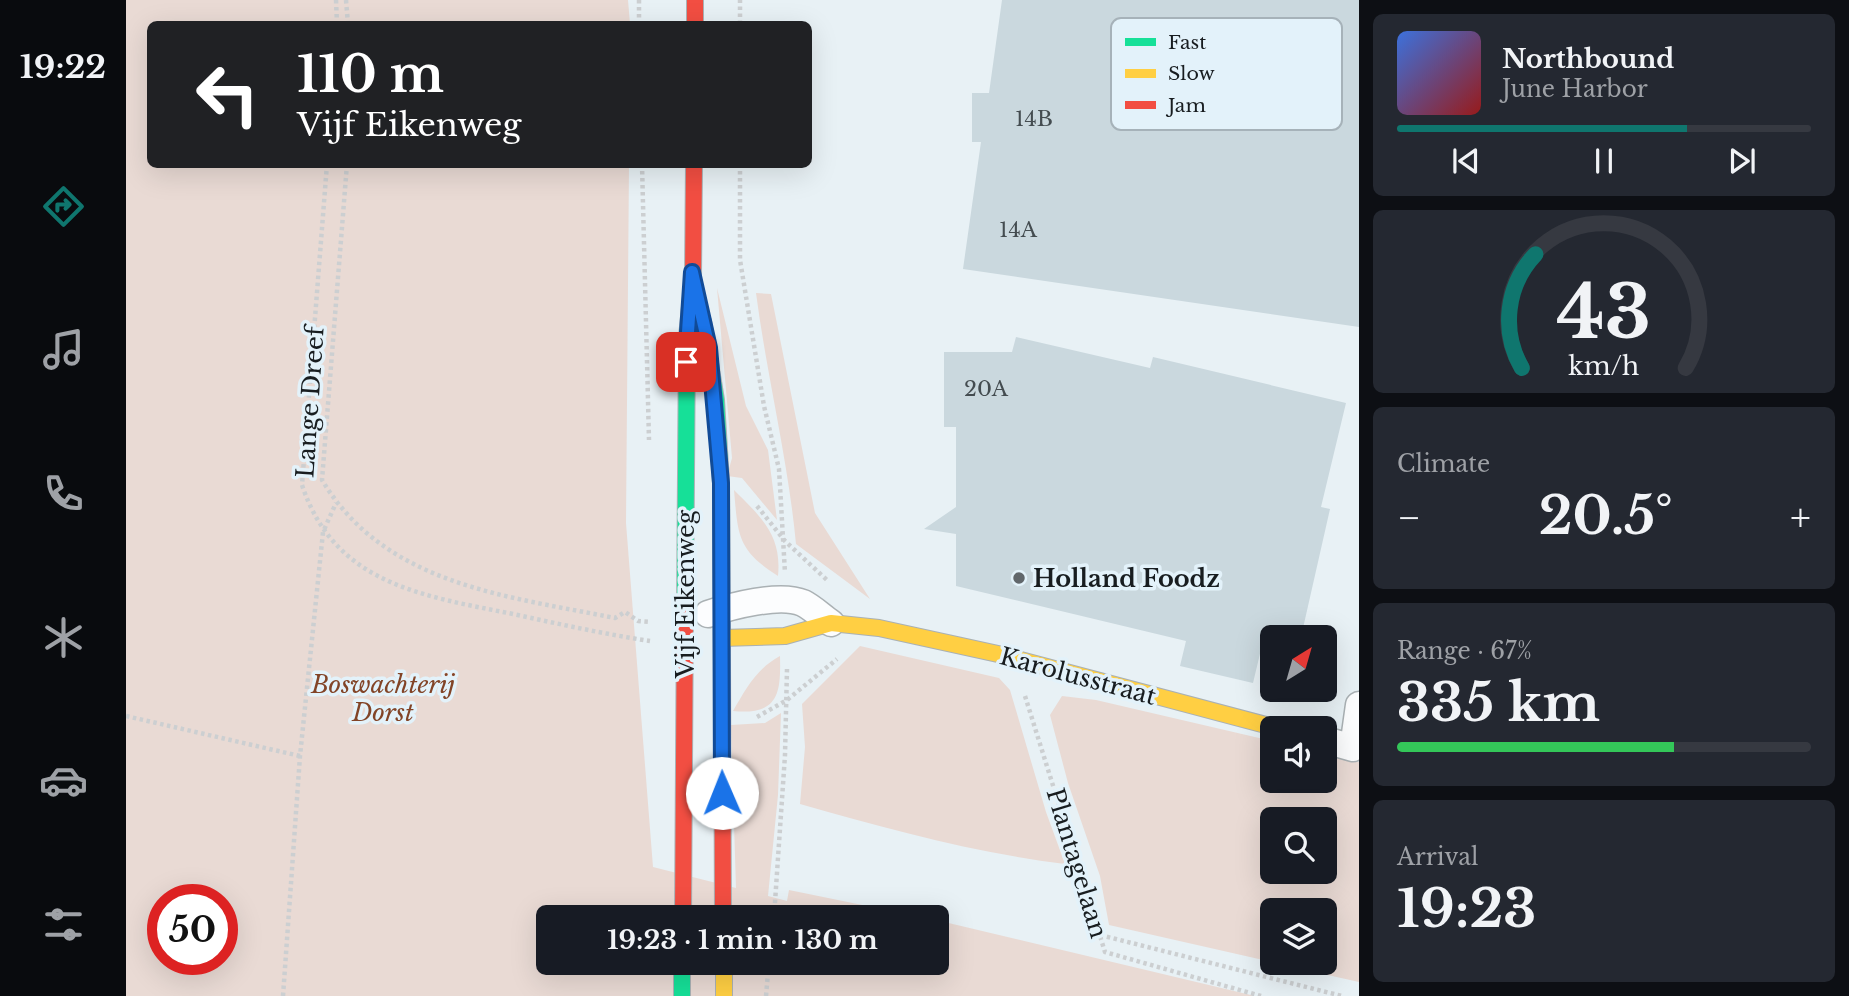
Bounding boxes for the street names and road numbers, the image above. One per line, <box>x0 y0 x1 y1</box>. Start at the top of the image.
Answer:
street label: Lange Dreef <box>290 322 330 479</box>
street label: Vijf Eikenweg <box>671 509 700 679</box>
street label: Karolusstraat <box>997 641 1159 711</box>
street label: Plantagelaan <box>1040 784 1114 942</box>

